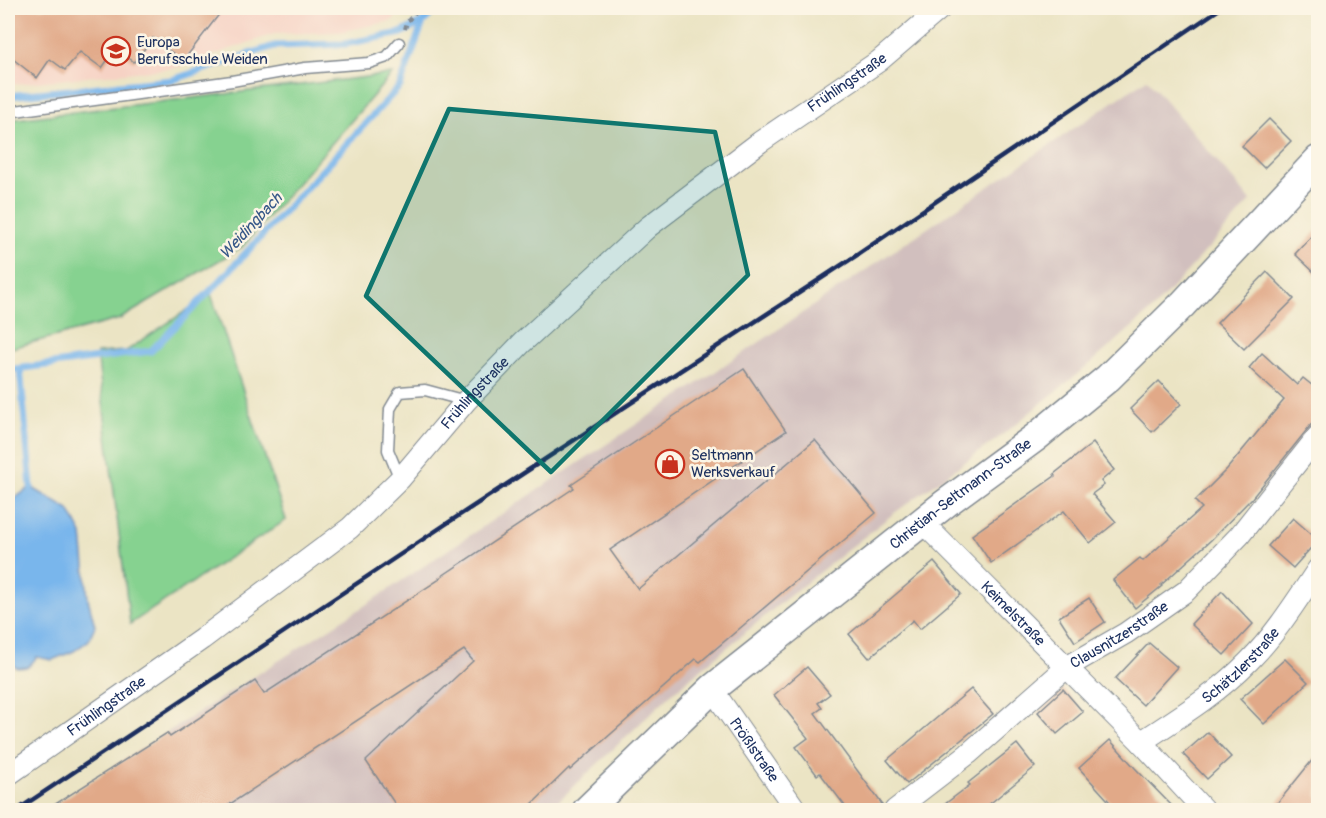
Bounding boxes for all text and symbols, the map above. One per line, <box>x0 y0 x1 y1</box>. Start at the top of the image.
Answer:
place label: Europa Berufsschule Weiden <box>137 33 268 69</box>
school or university icon: Europa Berufsschule Weiden <box>100 35 132 67</box>
street label: Frühlingstraße <box>804 49 891 116</box>
water label: Weidingbach <box>215 188 288 263</box>
street label: Frühlingstraße <box>437 352 513 433</box>
street label: Christian-Seltmann-Straße <box>886 434 1036 554</box>
place label: Seltmann Werksverkauf <box>691 446 776 482</box>
shop icon: Seltmann Werksverkauf <box>654 448 686 480</box>
street label: Keimelstraße <box>977 577 1050 650</box>
street label: Clausnitzerstraße <box>1067 597 1172 673</box>
street label: Schätzlerstraße <box>1198 623 1284 708</box>
street label: Frühlingstraße <box>63 672 150 740</box>
street label: Prößlstraße <box>725 714 783 786</box>

